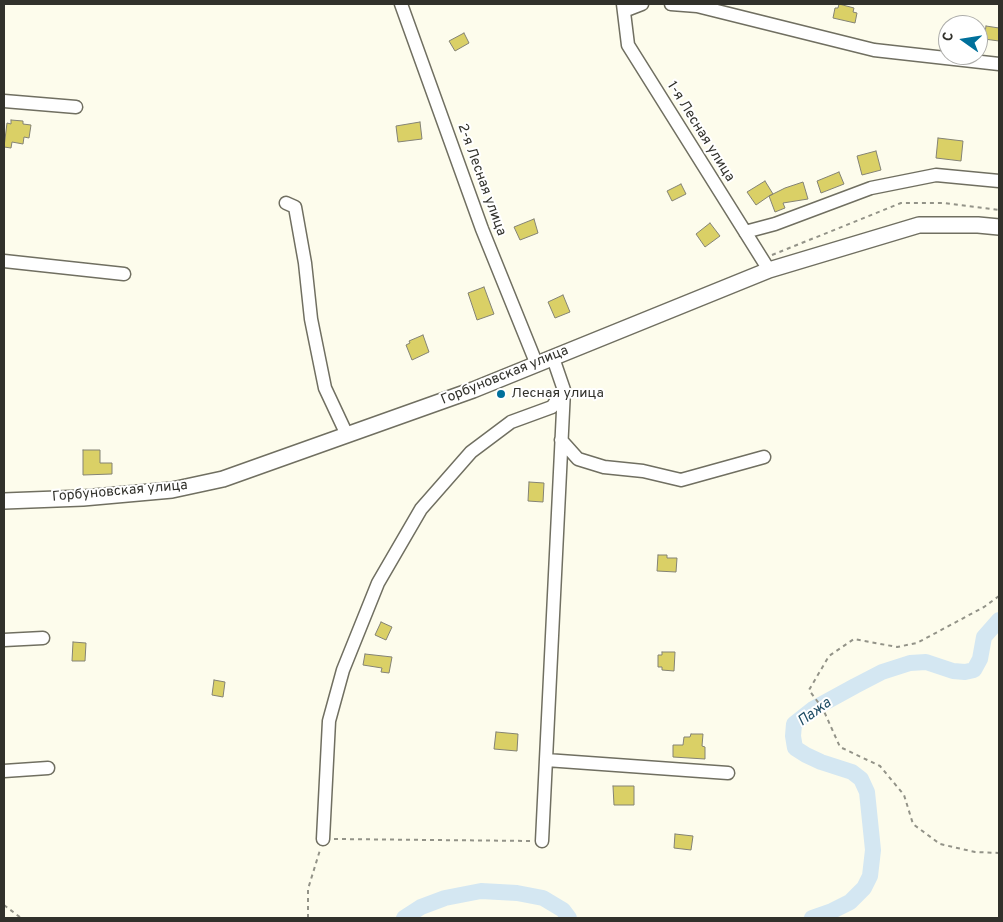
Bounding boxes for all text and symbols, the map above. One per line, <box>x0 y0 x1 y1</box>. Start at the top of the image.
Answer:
north arrow <box>938 15 988 65</box>
text: С <box>940 30 958 43</box>
street label: 1-я Лесная улица <box>662 79 738 185</box>
street label: 2-я Лесная улица <box>453 122 509 238</box>
street label: Горбуновская улица <box>439 343 571 409</box>
place label: Лесная улица <box>511 386 604 402</box>
marker: Лесная улица <box>495 388 507 400</box>
street label: Горбуновская улица <box>52 478 188 506</box>
water label: Пажа <box>795 695 835 731</box>

